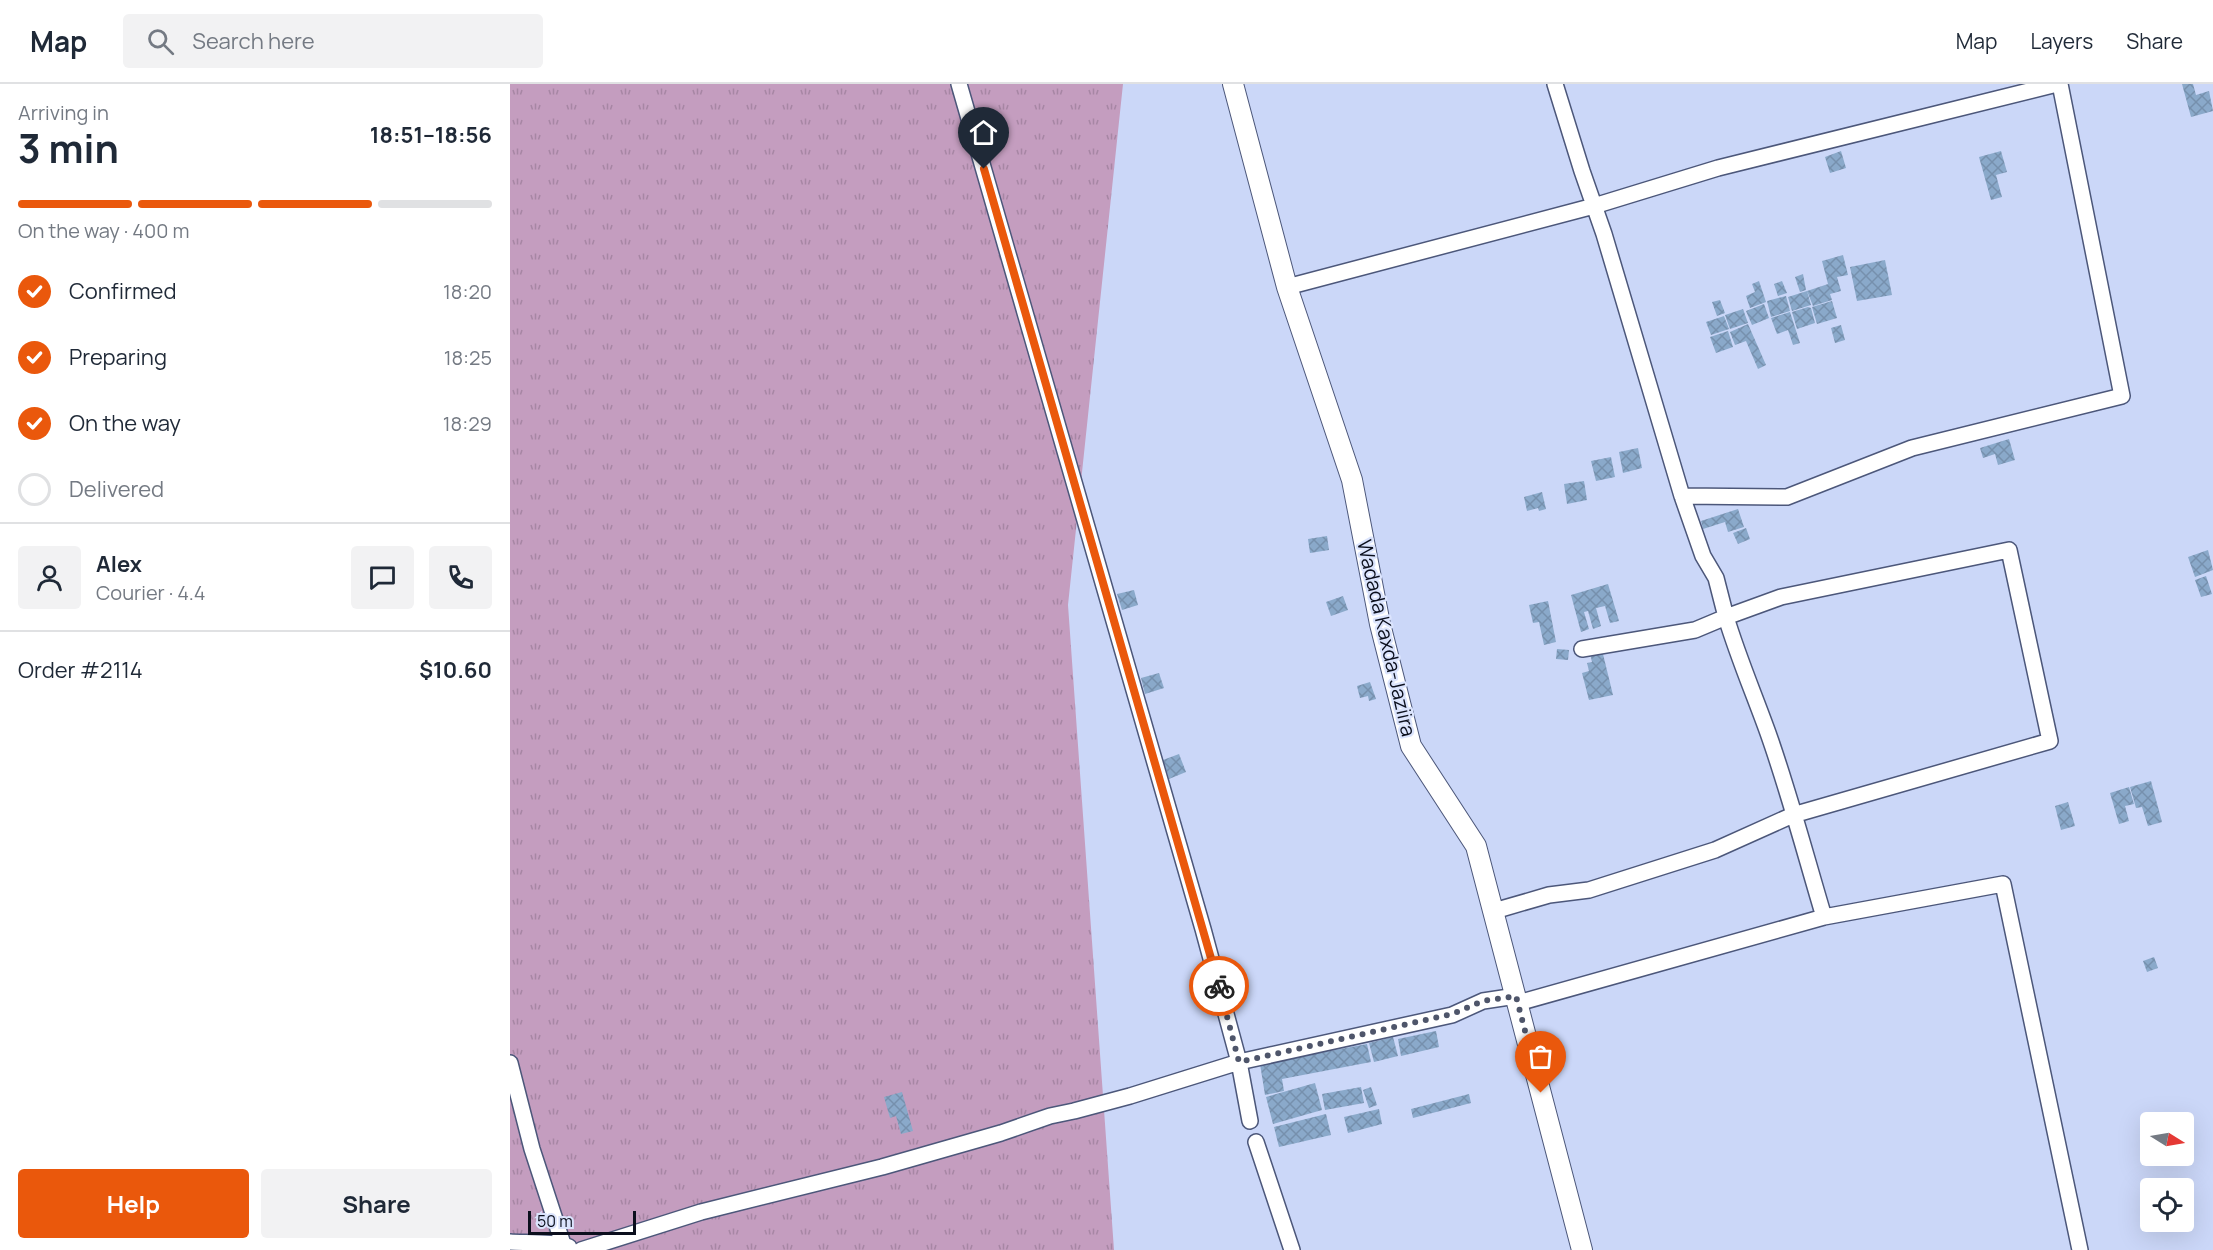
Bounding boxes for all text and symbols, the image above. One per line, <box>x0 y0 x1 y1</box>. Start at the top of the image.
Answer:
search box <box>123 14 543 68</box>
text: Map <box>30 22 87 60</box>
icon: search <box>144 25 177 58</box>
text: Search here <box>192 26 315 56</box>
text: Map <box>1956 27 1997 55</box>
text: Layers <box>2030 27 2093 55</box>
text: Share <box>2126 27 2183 55</box>
text: Arriving in <box>18 99 109 126</box>
pin <box>958 107 1009 169</box>
icon: home <box>967 116 1000 149</box>
text: 18:51–18:56 <box>370 120 492 150</box>
text: 3 min <box>18 121 119 175</box>
text: On the way · 400 m <box>18 217 189 244</box>
icon: check <box>18 275 51 308</box>
text: Confirmed <box>69 276 177 306</box>
text: 18:20 <box>443 278 492 305</box>
icon: check <box>18 341 51 374</box>
text: Preparing <box>69 342 167 372</box>
text: 18:25 <box>444 344 492 371</box>
icon: check <box>18 407 51 440</box>
text: On the way <box>69 408 181 438</box>
text: 18:29 <box>443 410 492 437</box>
text: Delivered <box>69 474 164 504</box>
street label: Wadada Kaxda-Jaziira <box>1351 537 1423 739</box>
button: person <box>18 546 81 609</box>
button: chat <box>351 546 414 609</box>
button: phone <box>429 546 492 609</box>
text: Alex <box>96 549 142 579</box>
text: Courier · 4.4 <box>96 579 206 606</box>
text: Order #2114 <box>18 655 143 685</box>
text: $10.60 <box>419 655 492 685</box>
courier <box>1189 956 1249 1016</box>
icon: bike <box>1203 970 1236 1003</box>
pin <box>1515 1031 1566 1093</box>
icon: bag <box>1524 1040 1557 1073</box>
north arrow <box>2140 1112 2194 1166</box>
map controls <box>2140 1112 2194 1232</box>
button: Help <box>18 1169 249 1238</box>
button: Share <box>261 1169 492 1238</box>
button: locate <box>2140 1178 2194 1232</box>
scale bar <box>528 1208 636 1236</box>
text: 50 m <box>537 1210 573 1232</box>

